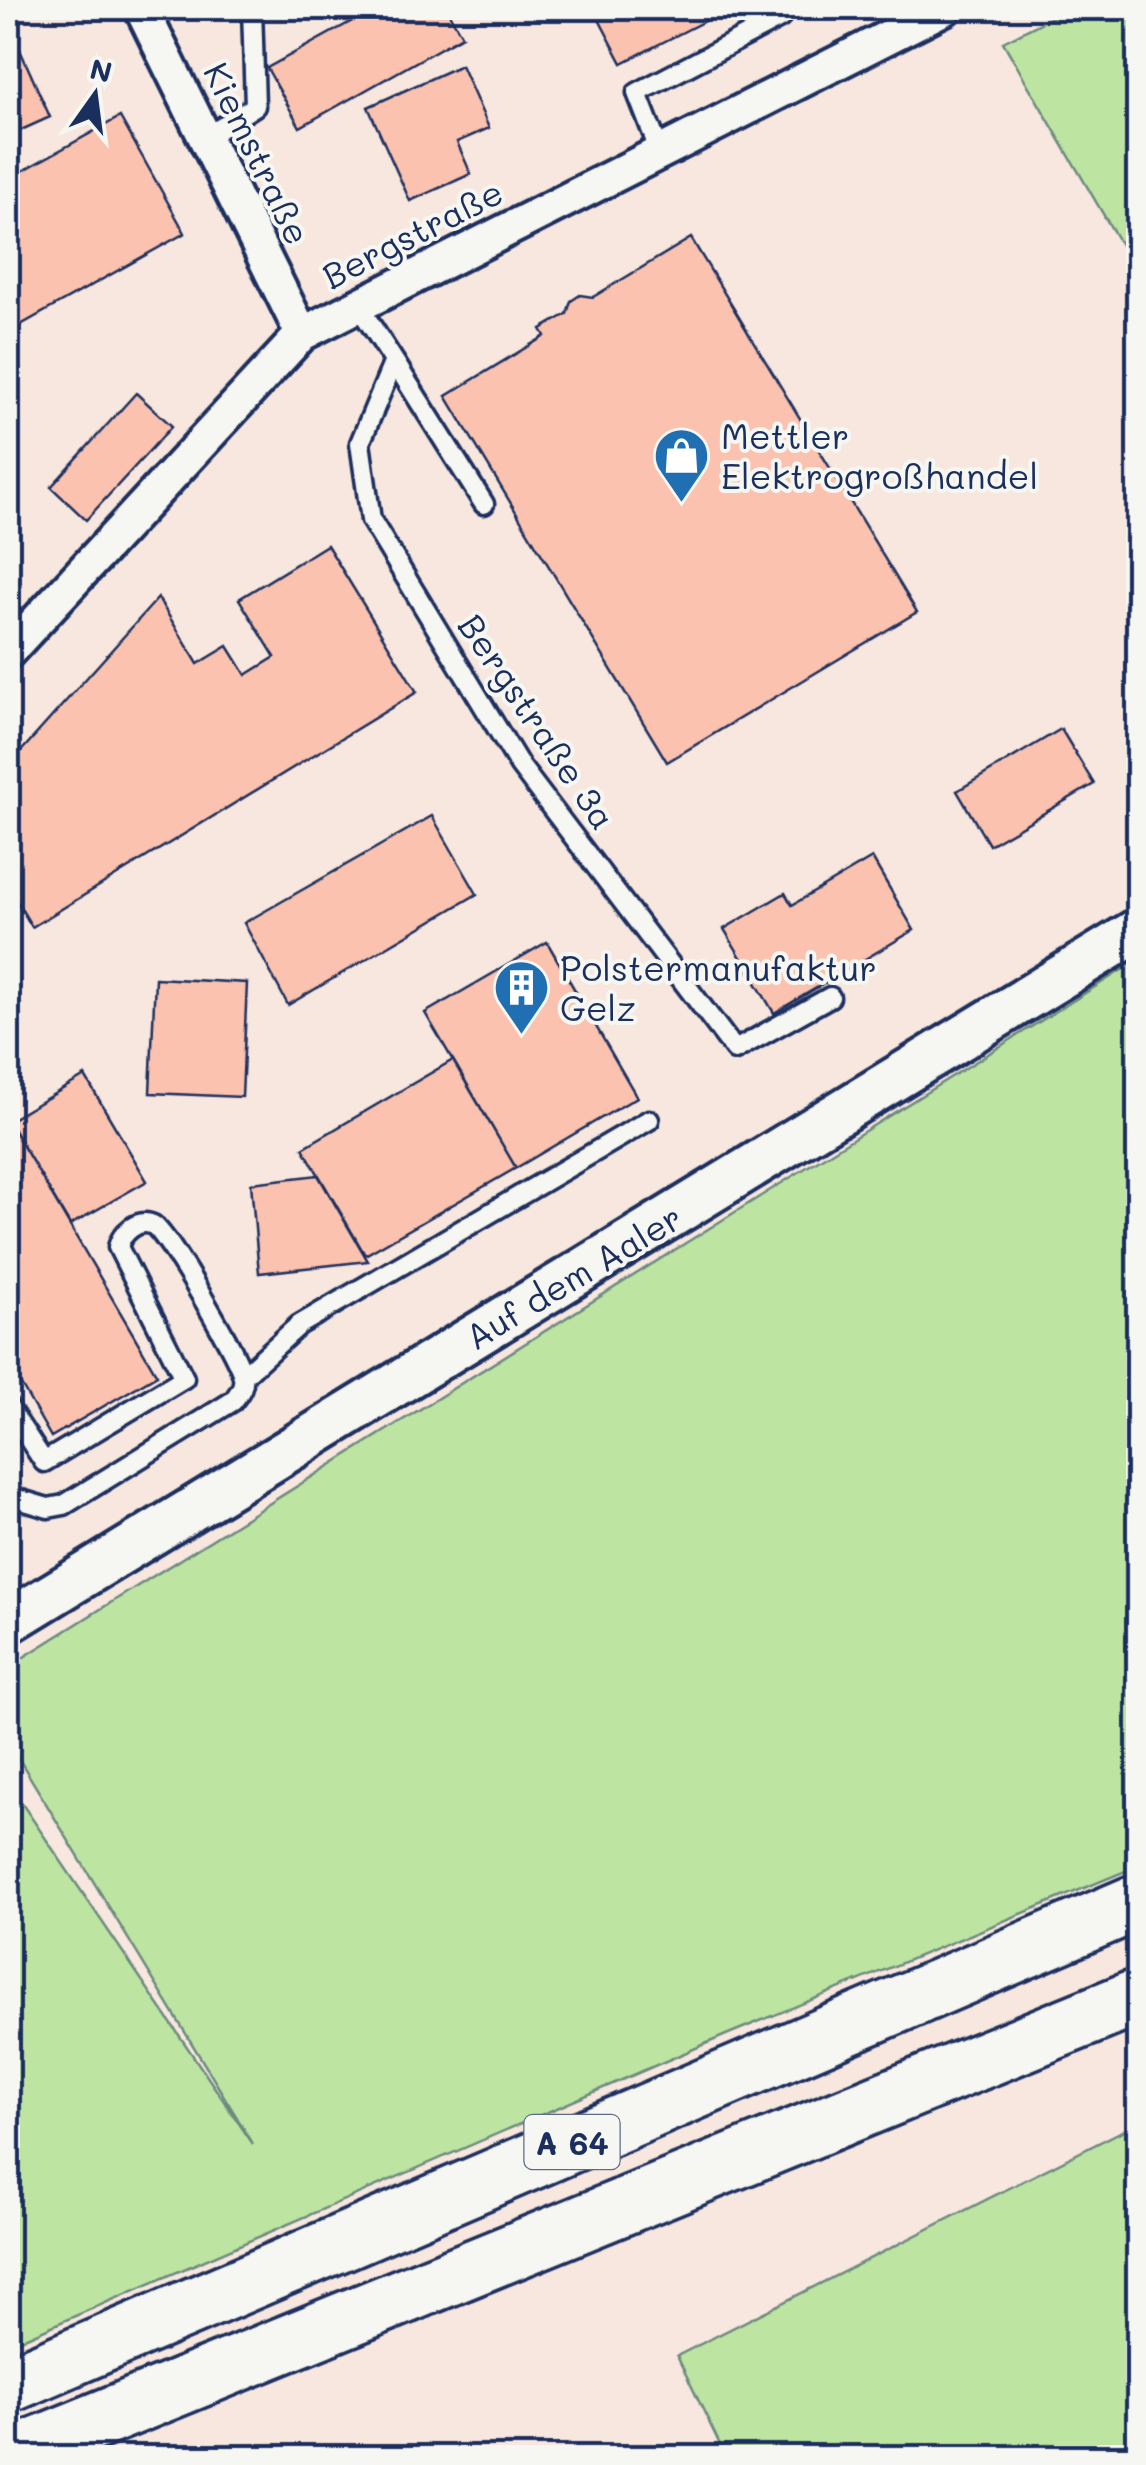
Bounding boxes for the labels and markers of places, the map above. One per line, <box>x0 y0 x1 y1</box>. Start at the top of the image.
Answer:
place label: Mettler Elektrogroßhandel <box>721 412 1038 498</box>
shop icon: Mettler Elektrogroßhandel <box>652 425 712 504</box>
place label: Polstermanufaktur Gelz <box>560 944 877 1030</box>
building icon: Polstermanufaktur Gelz <box>491 957 551 1036</box>

